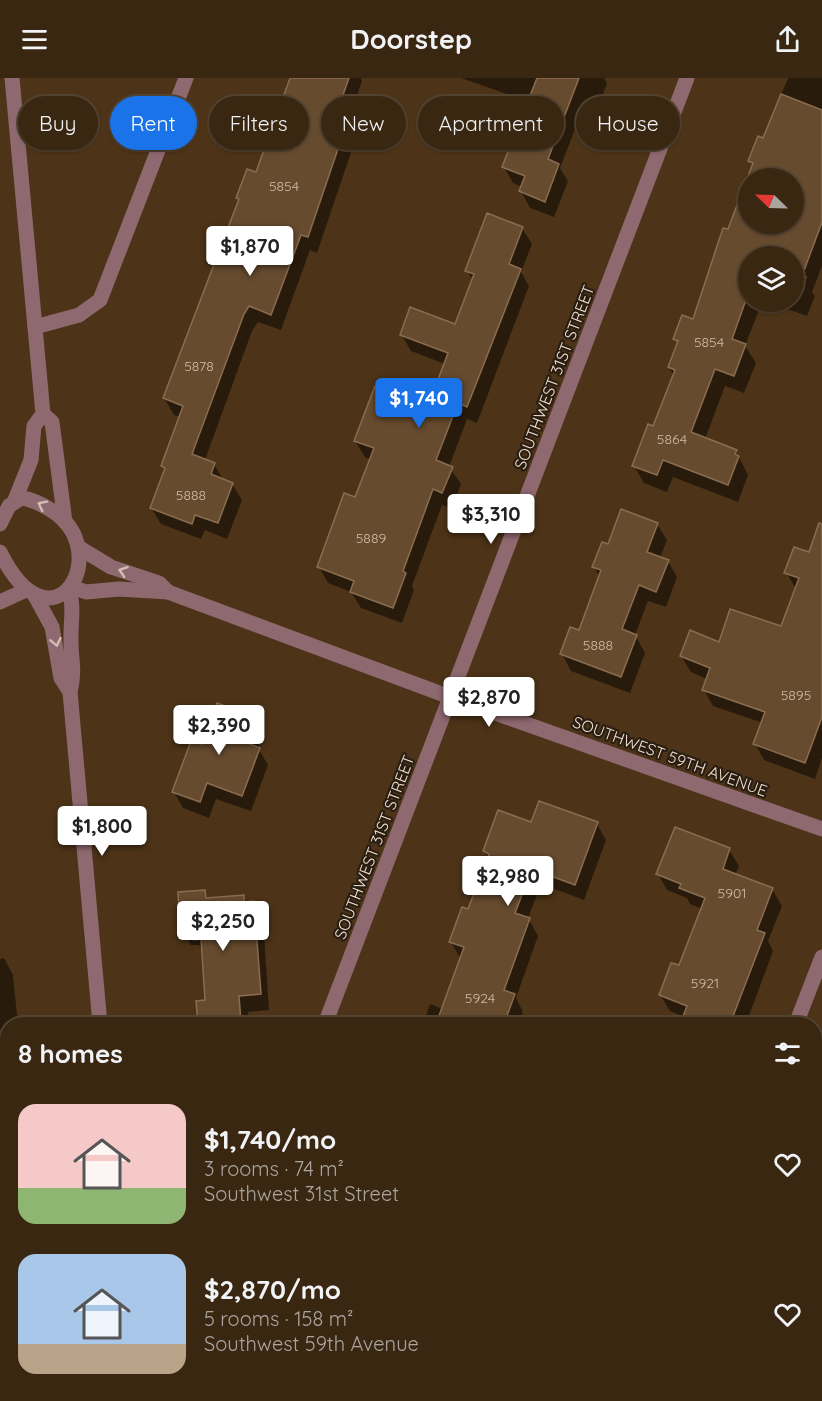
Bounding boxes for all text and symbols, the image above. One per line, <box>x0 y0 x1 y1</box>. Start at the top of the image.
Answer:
text: Doorstep <box>350 22 472 56</box>
icon: menu <box>18 23 51 56</box>
icon: share <box>771 23 804 56</box>
chip: Buy <box>18 96 98 150</box>
chip: Rent <box>110 96 197 150</box>
chip: Filters <box>209 96 309 150</box>
chip: New <box>321 96 406 150</box>
chip: Apartment <box>418 96 564 150</box>
chip: House <box>576 96 680 150</box>
north arrow <box>738 168 804 234</box>
map controls <box>738 168 804 312</box>
house number: 5854 <box>269 177 299 195</box>
pin: $1,870 <box>201 226 299 277</box>
text: $1,870 <box>220 233 280 258</box>
button: layers <box>738 246 804 312</box>
street label: SOUTHWEST 31ST STREET <box>510 282 599 472</box>
house number: 5854 <box>694 333 724 351</box>
house number: 5878 <box>184 357 214 375</box>
pin: $1,740 <box>370 378 468 429</box>
text: $1,740 <box>389 385 449 410</box>
house number: 5864 <box>657 430 687 448</box>
house number: 5888 <box>176 486 206 504</box>
pin: $3,310 <box>442 494 540 545</box>
one-way arrow <box>38 501 49 513</box>
text: $3,310 <box>462 501 520 526</box>
house number: 5889 <box>356 529 386 547</box>
one-way arrow <box>118 565 128 578</box>
house number: 5888 <box>583 636 613 654</box>
one-way arrow <box>48 637 61 647</box>
pin: $2,870 <box>440 677 538 728</box>
text: $2,870 <box>457 684 521 709</box>
house number: 5895 <box>781 686 811 704</box>
pin: $2,390 <box>170 705 268 756</box>
street label: SOUTHWEST 59TH AVENUE <box>570 711 770 801</box>
text: $2,390 <box>187 712 251 737</box>
street label: SOUTHWEST 31ST STREET <box>330 752 419 942</box>
pin: $1,800 <box>53 806 151 857</box>
text: $1,800 <box>72 813 132 838</box>
pin: $2,980 <box>459 856 557 907</box>
text: $2,980 <box>476 863 540 888</box>
house number: 5901 <box>718 884 746 902</box>
pin: $2,250 <box>174 901 272 952</box>
text: $2,250 <box>191 908 255 933</box>
house number: 5921 <box>691 974 719 992</box>
house number: 5924 <box>465 989 495 1007</box>
text: 8 homes <box>18 1037 123 1070</box>
icon: filters <box>771 1037 804 1070</box>
text: $1,740/mo <box>204 1123 336 1156</box>
icon: home <box>66 1128 138 1200</box>
icon: heart <box>771 1148 804 1181</box>
text: 3 rooms · 74 m² <box>204 1156 344 1181</box>
text: Southwest 31st Street <box>204 1181 399 1206</box>
text: $2,870/mo <box>204 1273 341 1306</box>
icon: home <box>66 1278 138 1350</box>
icon: heart <box>771 1298 804 1331</box>
text: 5 rooms · 158 m² <box>204 1306 353 1331</box>
text: Southwest 59th Avenue <box>204 1331 419 1356</box>

